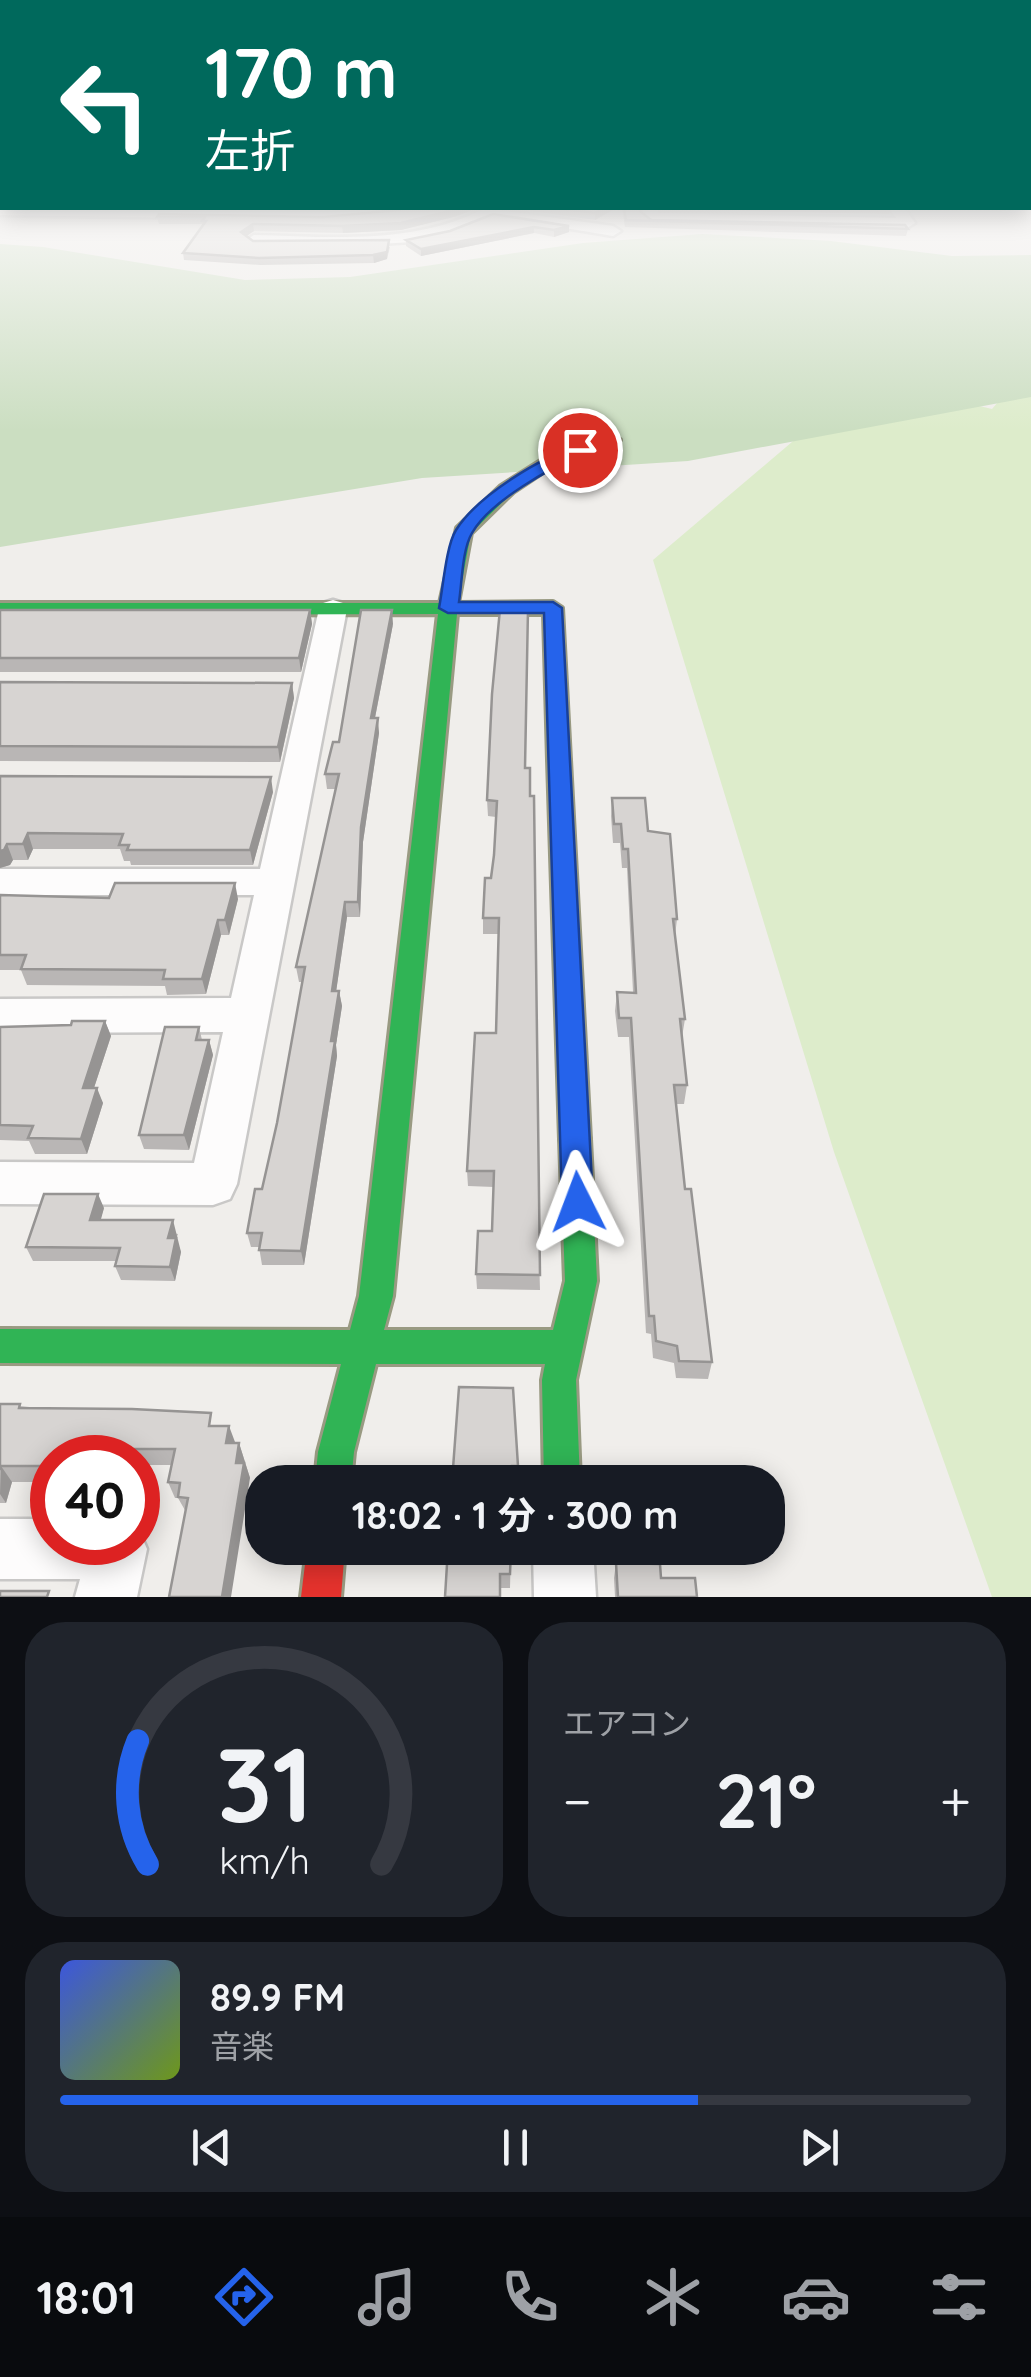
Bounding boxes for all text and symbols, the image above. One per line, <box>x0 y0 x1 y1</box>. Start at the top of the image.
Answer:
text: 170 m <box>205 28 398 116</box>
icon: left <box>40 40 170 170</box>
text: 左折 <box>205 122 295 178</box>
pin <box>538 408 623 493</box>
icon: arrive <box>553 423 608 478</box>
position arrow <box>526 1150 630 1254</box>
speed limit sign: 40 <box>30 1435 160 1565</box>
text: 18:02 · 1 分 · 300 m <box>352 1491 678 1539</box>
text: エアコン <box>563 1703 691 1743</box>
text: 31 <box>216 1718 312 1848</box>
text: 21° <box>715 1753 816 1847</box>
text: − <box>563 1766 592 1835</box>
text: + <box>940 1766 971 1835</box>
text: km/h <box>219 1838 309 1883</box>
text: 89.9 FM <box>210 1973 345 2021</box>
text: 音楽 <box>210 2026 274 2066</box>
icon: previous <box>184 2120 239 2175</box>
icon: pause <box>488 2120 543 2175</box>
icon: next <box>792 2120 847 2175</box>
icon: directions <box>209 2262 279 2332</box>
icon: music <box>352 2262 422 2332</box>
icon: phone <box>495 2262 565 2332</box>
icon: climate <box>638 2262 708 2332</box>
icon: car <box>781 2262 851 2332</box>
icon: filters <box>924 2262 994 2332</box>
text: 18:01 <box>37 2269 136 2325</box>

